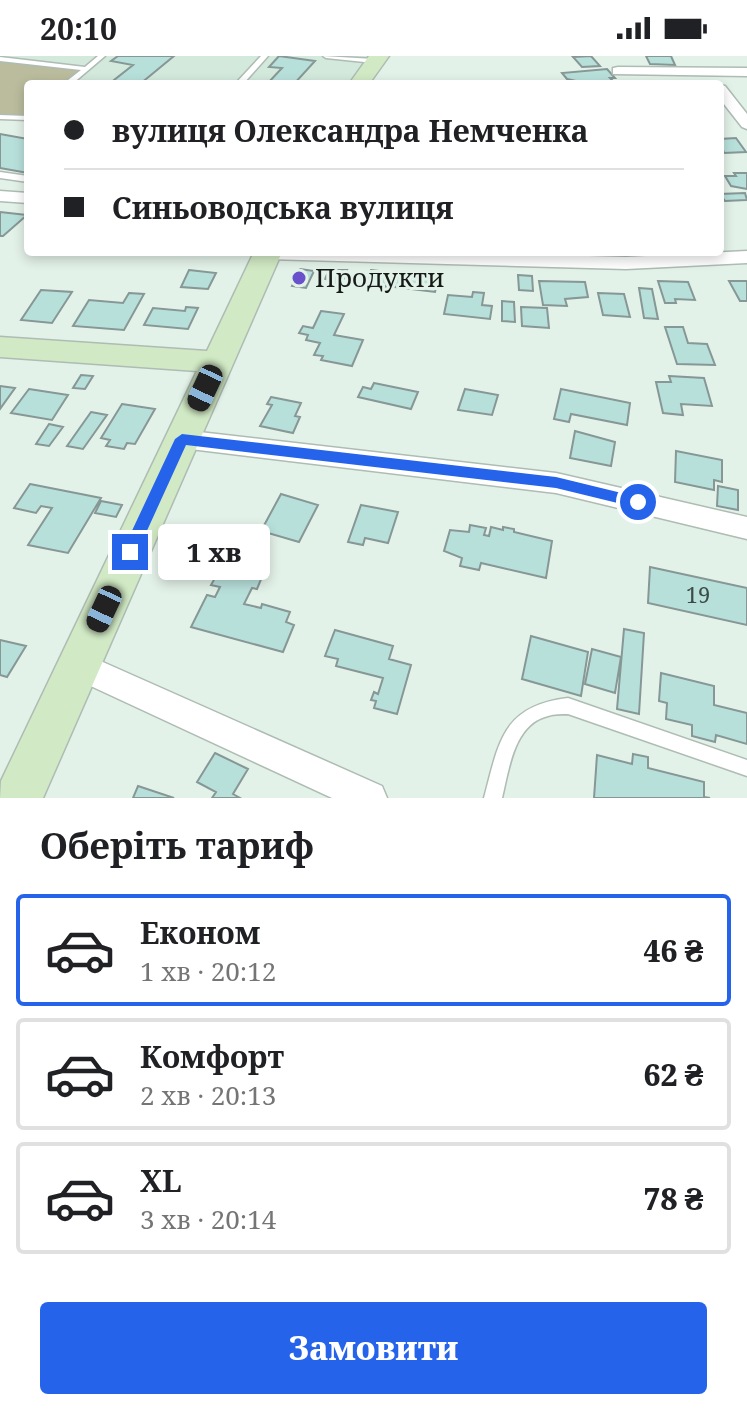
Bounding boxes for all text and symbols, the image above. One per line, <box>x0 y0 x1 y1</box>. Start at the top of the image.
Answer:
text: 20:10 <box>40 8 117 49</box>
text: вулиця Олександра Немченка <box>112 110 589 151</box>
text: Синьоводська вулиця <box>112 187 454 228</box>
place label: Продукти <box>315 259 445 295</box>
marker: Продукти <box>290 269 308 287</box>
car <box>184 361 226 415</box>
route start <box>620 484 656 520</box>
callout: 1 хв <box>158 524 270 580</box>
route end <box>112 534 148 570</box>
text: 1 хв <box>187 534 241 570</box>
house number: 19 <box>686 579 710 609</box>
car <box>83 582 125 636</box>
text: Оберіть тариф <box>40 821 314 870</box>
text: Економ <box>140 912 260 953</box>
icon: car <box>44 914 116 986</box>
text: 46 ₴ <box>643 930 703 971</box>
text: 1 хв · 20:12 <box>140 953 276 989</box>
text: Комфорт <box>140 1036 284 1077</box>
icon: car <box>44 1038 116 1110</box>
text: 62 ₴ <box>643 1054 703 1095</box>
text: 2 хв · 20:13 <box>140 1077 276 1113</box>
text: XL <box>140 1160 182 1201</box>
icon: car <box>44 1162 116 1234</box>
text: 78 ₴ <box>643 1178 703 1219</box>
text: 3 хв · 20:14 <box>140 1201 276 1237</box>
button: Замовити <box>40 1302 707 1394</box>

